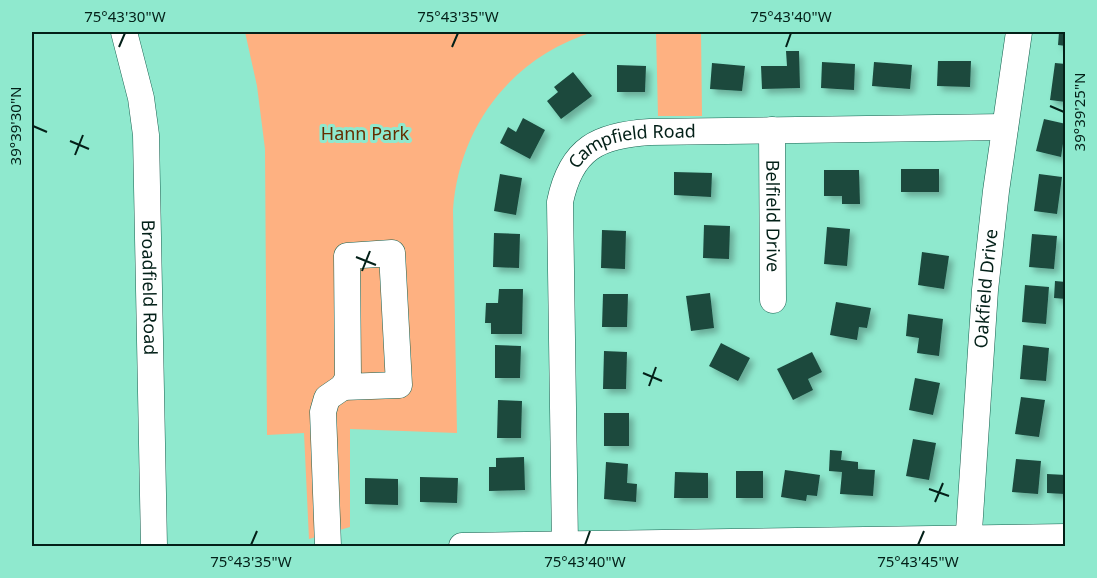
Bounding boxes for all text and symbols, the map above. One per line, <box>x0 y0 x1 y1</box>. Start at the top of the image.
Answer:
text: 75°43'30"W <box>84 6 166 26</box>
text: 75°43'35"W <box>417 6 499 26</box>
text: 75°43'40"W <box>750 6 832 26</box>
text: 39°39'25"N <box>1069 73 1089 151</box>
text: 39°39'30"N <box>5 87 25 165</box>
street label: Campfield Road <box>562 118 696 173</box>
park label: Hann Park <box>321 121 410 145</box>
street label: Belfield Drive <box>761 160 786 272</box>
street label: Broadfield Road <box>137 219 163 355</box>
street label: Oakfield Drive <box>968 228 1003 349</box>
text: 75°43'35"W <box>210 551 292 571</box>
text: 75°43'40"W <box>544 551 626 571</box>
text: 75°43'45"W <box>877 551 959 571</box>

